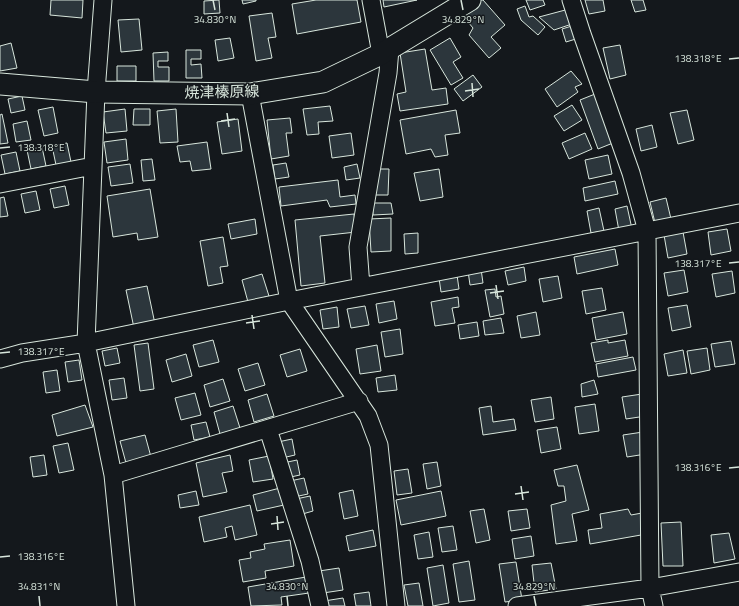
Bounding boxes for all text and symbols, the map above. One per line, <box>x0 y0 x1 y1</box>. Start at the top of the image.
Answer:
text: 34.830°N <box>194 12 236 27</box>
text: 34.829°N <box>442 12 484 27</box>
text: 138.318°E <box>675 51 722 66</box>
street label: 焼津榛原線 <box>184 79 260 104</box>
text: 138.318°E <box>18 140 65 155</box>
text: 138.317°E <box>675 256 722 271</box>
text: 138.317°E <box>18 344 65 359</box>
text: 138.316°E <box>675 460 722 475</box>
text: 138.316°E <box>18 549 65 564</box>
text: 34.831°N <box>18 579 60 594</box>
text: 34.830°N <box>266 579 308 594</box>
text: 34.829°N <box>513 579 555 594</box>

